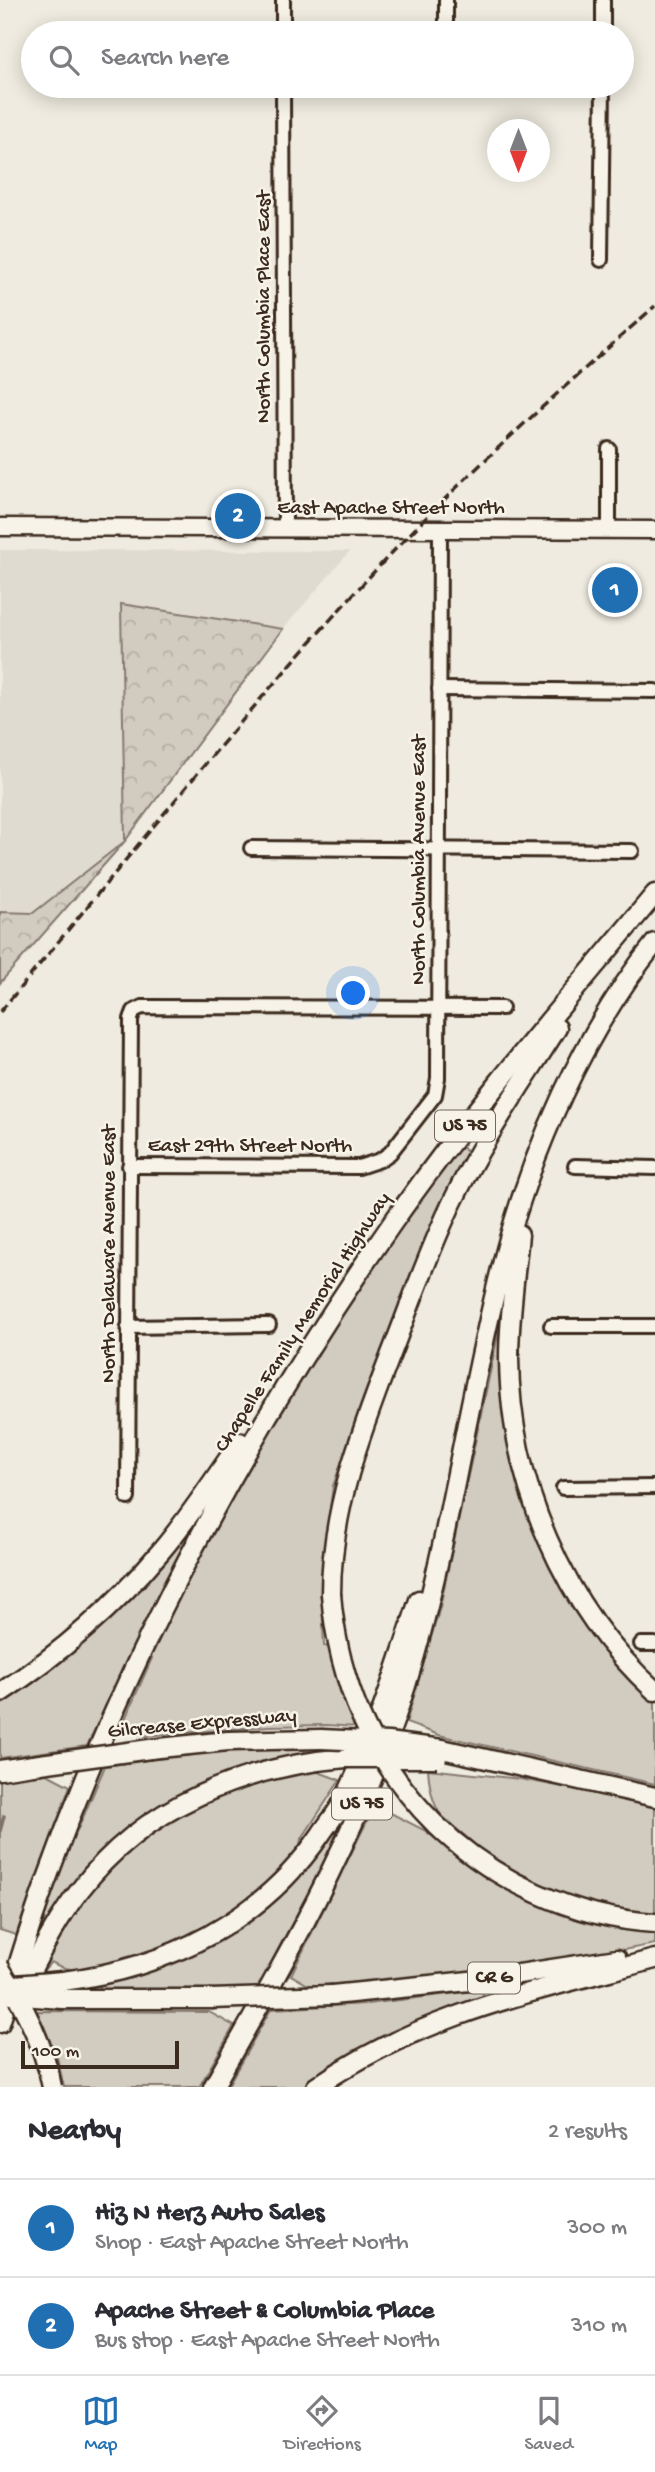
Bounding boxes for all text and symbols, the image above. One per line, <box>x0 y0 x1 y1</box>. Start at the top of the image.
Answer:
search box <box>21 21 634 98</box>
icon: search <box>45 41 83 79</box>
text: Search here <box>101 44 229 75</box>
north arrow <box>487 119 550 182</box>
street label: North Columbia Place East <box>253 188 278 423</box>
pin: 2 <box>215 490 261 542</box>
street label: East Apache Street North <box>277 497 505 522</box>
pin: 1 <box>592 564 638 616</box>
street label: North Columbia Avenue East <box>408 733 433 985</box>
your location <box>336 976 370 1010</box>
road number: US 75 <box>435 1110 495 1142</box>
street label: North Delaware Avenue East <box>98 1123 123 1383</box>
street label: East 29th Street North <box>148 1135 352 1160</box>
street label: Chapelle Family Memorial Highway <box>210 1188 398 1458</box>
street label: Gilcrease Expressway <box>107 1704 297 1746</box>
road number: US 75 <box>332 1788 392 1820</box>
road number: CR G <box>468 1962 520 1994</box>
scale bar <box>21 2038 178 2070</box>
text: 100 m <box>32 2041 79 2064</box>
text: Nearby <box>28 2115 121 2150</box>
text: 2 results <box>548 2119 627 2146</box>
text: Hiz N Herz Auto Sales <box>95 2199 324 2230</box>
text: 1 <box>46 2215 56 2242</box>
text: 300 m <box>567 2215 627 2242</box>
text: Shop · East Apache Street North <box>95 2230 409 2257</box>
text: Apache Street & Columbia Place <box>95 2297 434 2328</box>
text: 2 <box>45 2313 57 2340</box>
text: 310 m <box>571 2313 627 2340</box>
text: Bus stop · East Apache Street North <box>95 2328 440 2355</box>
tab: Map <box>82 2392 120 2457</box>
tab: Directions <box>284 2392 361 2457</box>
tab: Saved <box>524 2392 573 2457</box>

